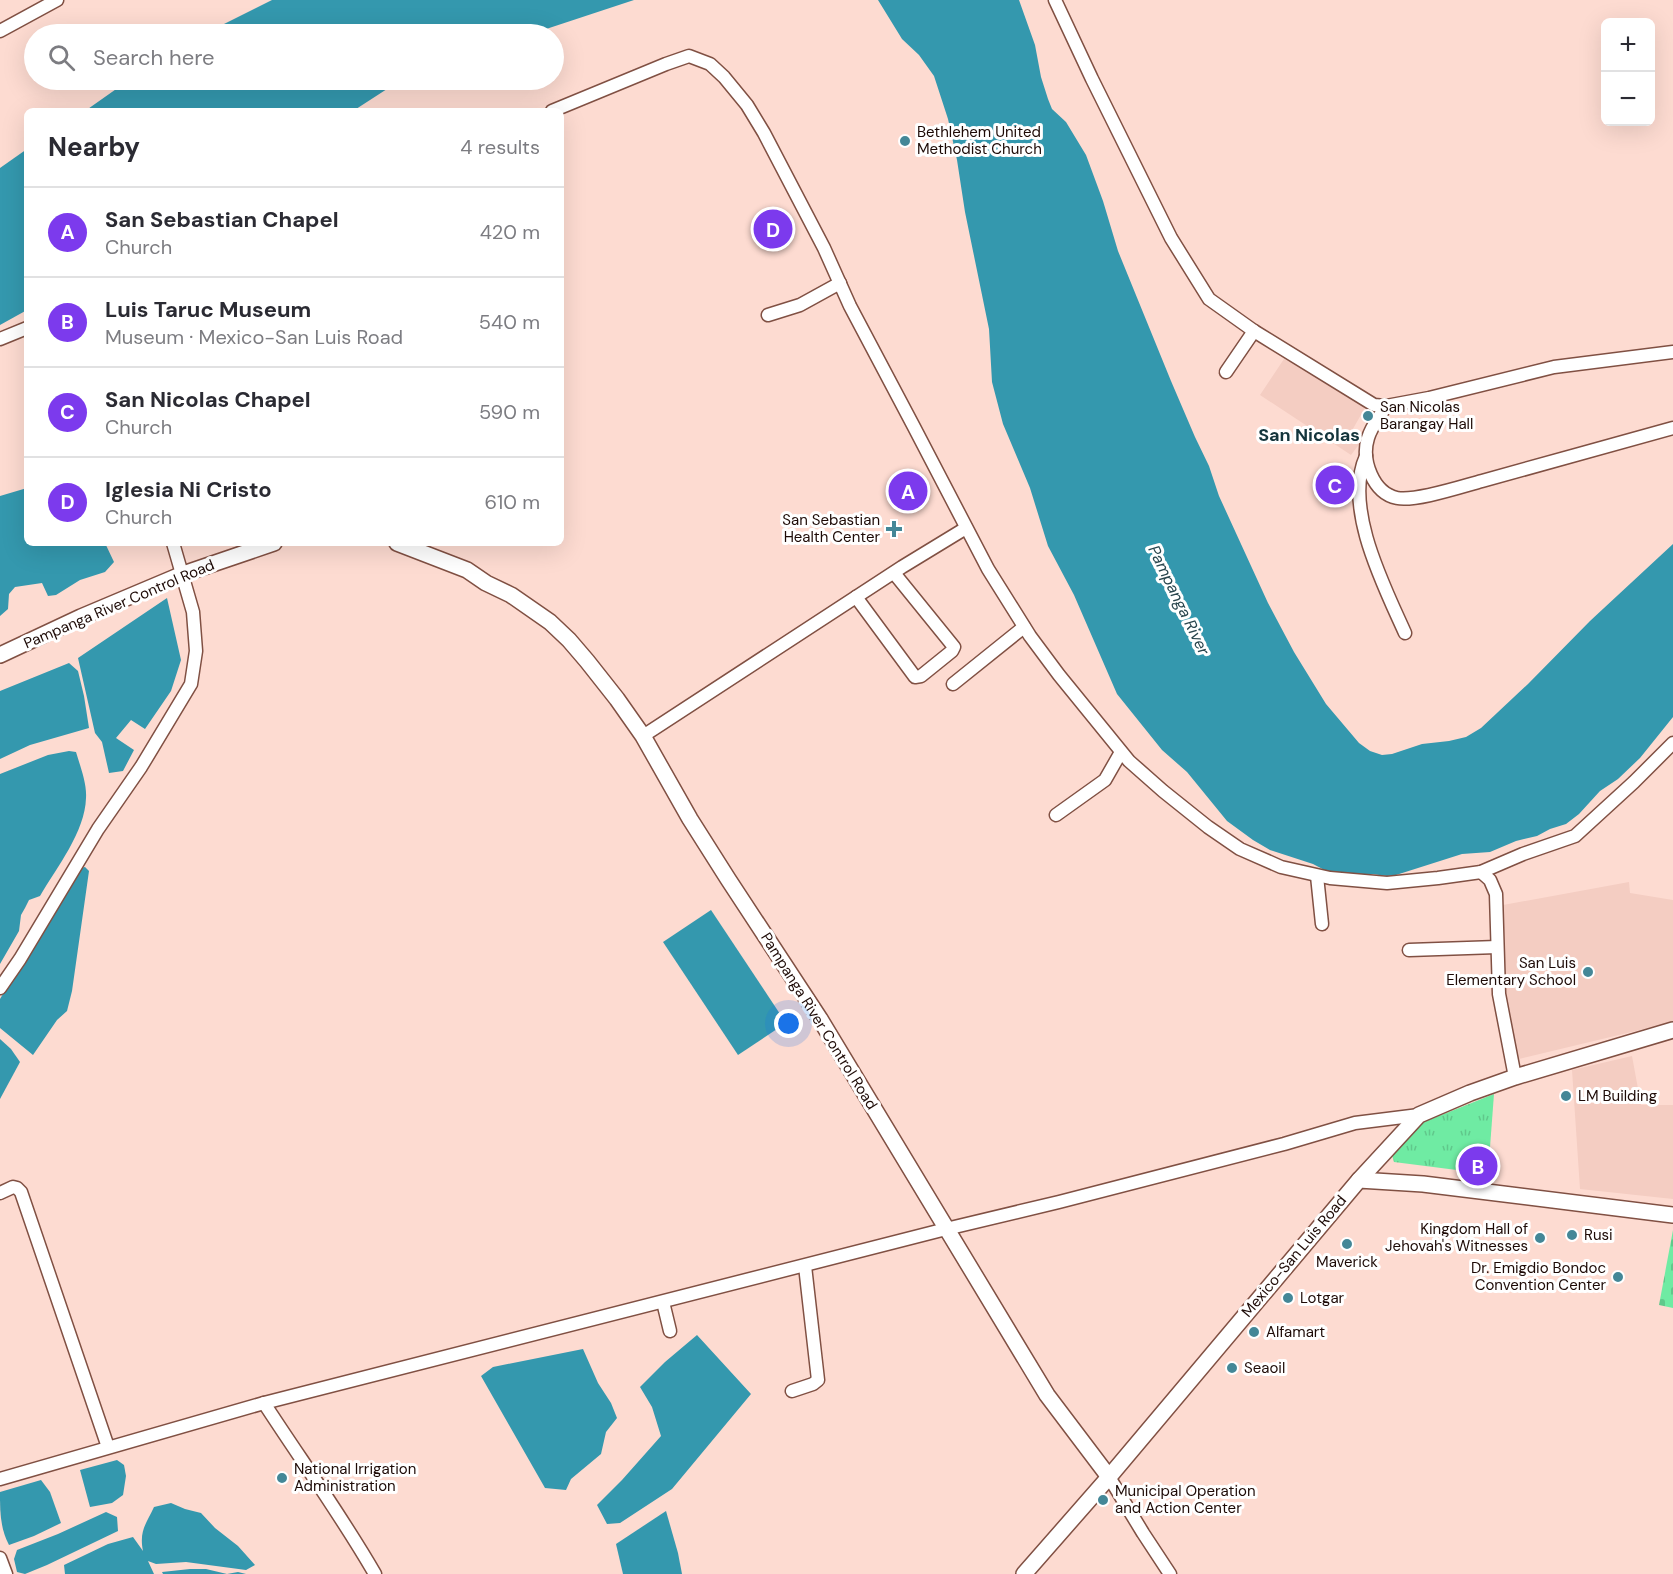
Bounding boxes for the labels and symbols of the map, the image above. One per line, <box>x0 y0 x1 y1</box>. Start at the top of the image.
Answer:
place label: Bethlehem United Methodist Church <box>917 122 1042 159</box>
marker: Bethlehem United Methodist Church <box>898 134 912 148</box>
pin: D <box>754 206 792 252</box>
place label: San Nicolas Barangay Hall <box>1380 397 1473 434</box>
marker: San Nicolas Barangay Hall <box>1361 409 1375 423</box>
district label: San Nicolas <box>1258 423 1360 447</box>
pin: C <box>1316 462 1354 508</box>
pin: A <box>888 468 928 514</box>
place label: San Sebastian Health Center <box>782 510 880 547</box>
marker: San Sebastian Health Center <box>885 520 903 538</box>
water label: Pampanga River <box>1143 542 1215 659</box>
street label: Pampanga River Control Road <box>21 555 217 653</box>
street label: Pampanga River Control Road <box>756 929 882 1113</box>
place label: San Luis Elementary School <box>1446 953 1576 990</box>
marker: San Luis Elementary School <box>1581 965 1595 979</box>
your location <box>774 1009 803 1038</box>
place label: LM Building <box>1578 1086 1657 1106</box>
marker: LM Building <box>1559 1089 1573 1103</box>
pin: B <box>1458 1144 1498 1188</box>
street label: Mexico-San Luis Road <box>1237 1191 1351 1321</box>
place label: Kingdom Hall of Jehovah's Witnesses <box>1385 1219 1528 1256</box>
place label: Rusi <box>1584 1225 1613 1245</box>
marker: Rusi <box>1565 1228 1579 1242</box>
marker: Kingdom Hall of Jehovah's Witnesses <box>1533 1231 1547 1245</box>
marker: Maverick <box>1340 1237 1354 1251</box>
place label: Maverick <box>1316 1252 1378 1272</box>
place label: Dr. Emigdio Bondoc Convention Center <box>1471 1258 1606 1295</box>
marker: Dr. Emigdio Bondoc Convention Center <box>1611 1270 1625 1284</box>
place label: Lotgar <box>1300 1288 1345 1308</box>
marker: Lotgar <box>1281 1291 1295 1305</box>
place label: Alfamart <box>1266 1322 1325 1342</box>
marker: Alfamart <box>1247 1325 1261 1339</box>
place label: Seaoil <box>1244 1358 1285 1378</box>
marker: Seaoil <box>1225 1361 1239 1375</box>
place label: National Irrigation Administration <box>294 1459 416 1496</box>
marker: National Irrigation Administration <box>275 1471 289 1485</box>
place label: Municipal Operation and Action Center <box>1115 1481 1256 1518</box>
marker: Municipal Operation and Action Center <box>1096 1493 1110 1507</box>

